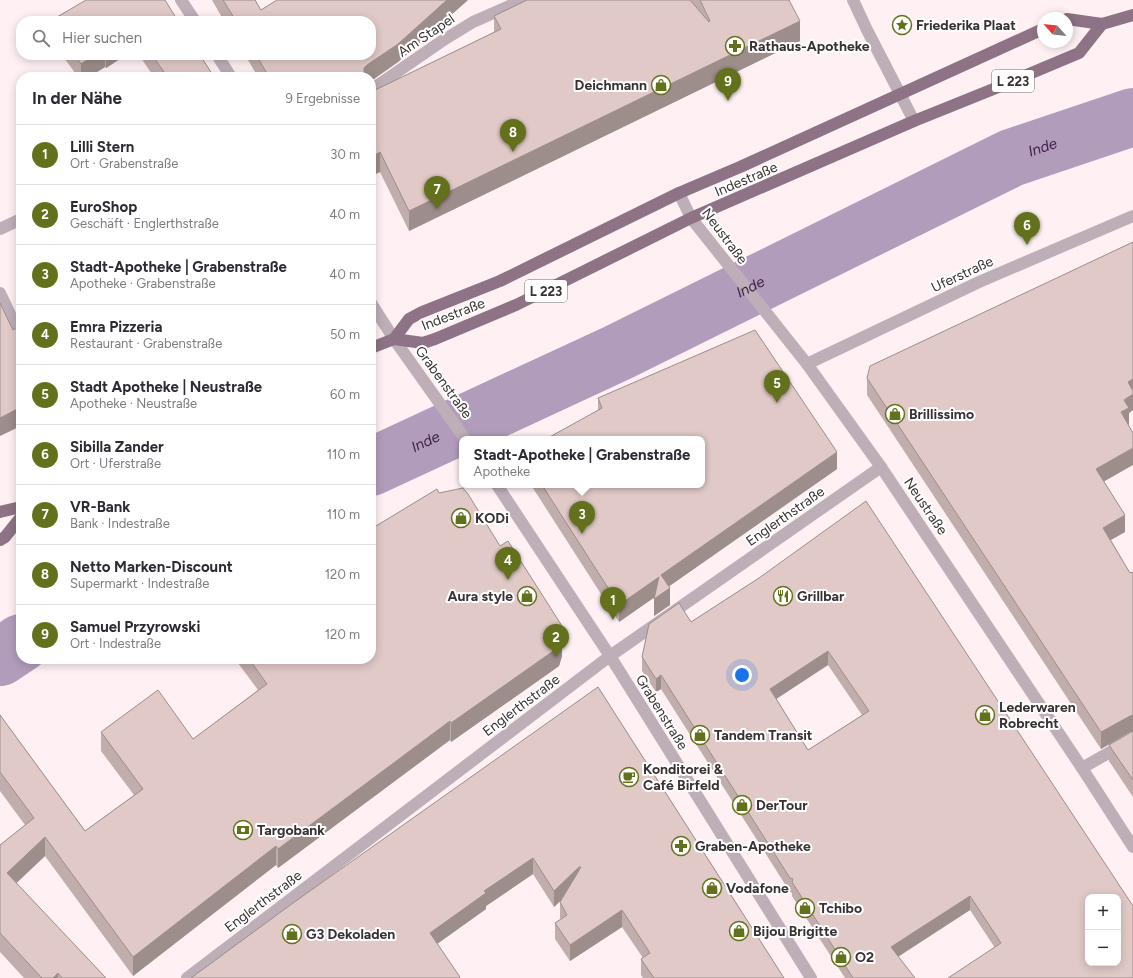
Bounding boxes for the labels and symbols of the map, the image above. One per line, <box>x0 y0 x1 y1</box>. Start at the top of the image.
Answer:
street label: Am Stapel <box>395 10 458 61</box>
north arrow <box>1037 12 1073 48</box>
place icon: Friederika Plaat <box>891 14 913 36</box>
place label: Friederika Plaat <box>916 17 1016 34</box>
pharmacy icon: Rathaus-Apotheke <box>724 35 746 57</box>
place label: Rathaus-Apotheke <box>749 38 870 55</box>
pin: 9 <box>715 68 741 101</box>
road number: L 223 <box>992 70 1034 92</box>
shop icon: Deichmann <box>650 74 672 96</box>
place label: Deichmann <box>575 77 647 94</box>
pin: 8 <box>500 119 526 152</box>
water label: Inde <box>1026 134 1059 161</box>
street label: Indestraße <box>712 158 781 200</box>
pin: 7 <box>424 176 450 209</box>
street label: Neustraße <box>698 205 751 268</box>
pin: 6 <box>1014 212 1040 245</box>
street label: Uferstraße <box>928 253 996 296</box>
water label: Inde <box>733 272 768 302</box>
road number: L 223 <box>525 280 567 302</box>
street label: Indestraße <box>419 294 488 334</box>
street label: Grabenstraße <box>412 343 476 422</box>
pin: 5 <box>764 370 790 403</box>
shop icon: Brillissimo <box>884 403 906 425</box>
place label: Brillissimo <box>909 406 974 423</box>
water label: Inde <box>408 427 443 456</box>
street label: Neustraße <box>900 474 951 538</box>
street label: Englerthstraße <box>743 483 828 550</box>
pin: 3 <box>569 501 595 534</box>
shop icon: KODi <box>450 507 472 529</box>
place label: KODi <box>475 510 509 527</box>
pin: 4 <box>495 547 521 580</box>
shop icon: Aura style <box>516 585 538 607</box>
restaurant icon: Grillbar <box>772 585 794 607</box>
pin: 1 <box>600 587 626 620</box>
place label: Aura style <box>448 588 513 605</box>
place label: Grillbar <box>797 588 845 605</box>
pin: 2 <box>543 624 569 657</box>
your location <box>732 665 752 685</box>
street label: Englerthstraße <box>479 671 563 740</box>
street label: Grabenstraße <box>632 672 692 753</box>
place label: Lederwaren Robrecht <box>999 699 1076 732</box>
shop icon: Lederwaren Robrecht <box>974 704 996 726</box>
shop icon: Tandem Transit <box>689 724 711 746</box>
place label: Tandem Transit <box>714 727 813 744</box>
place label: Konditorei & Café Birfeld <box>643 761 724 794</box>
cafe icon: Konditorei & Café Birfeld <box>618 766 640 788</box>
shop icon: DerTour <box>731 794 753 816</box>
place label: DerTour <box>756 797 808 814</box>
bank icon: Targobank <box>232 819 254 841</box>
place label: Targobank <box>257 822 325 839</box>
pharmacy icon: Graben-Apotheke <box>670 835 692 857</box>
place label: Graben-Apotheke <box>695 838 811 855</box>
street label: Englerthstraße <box>221 867 305 936</box>
shop icon: Vodafone <box>701 877 723 899</box>
place label: Vodafone <box>726 880 789 897</box>
shop icon: Tchibo <box>794 897 816 919</box>
place label: Tchibo <box>819 900 862 917</box>
shop icon: Bijou Brigitte <box>728 920 750 942</box>
shop icon: G3 Dekoladen <box>281 923 303 945</box>
place label: Bijou Brigitte <box>753 923 837 940</box>
place label: G3 Dekoladen <box>306 926 395 943</box>
shop icon: O2 <box>830 946 852 968</box>
place label: O2 <box>855 949 874 966</box>

